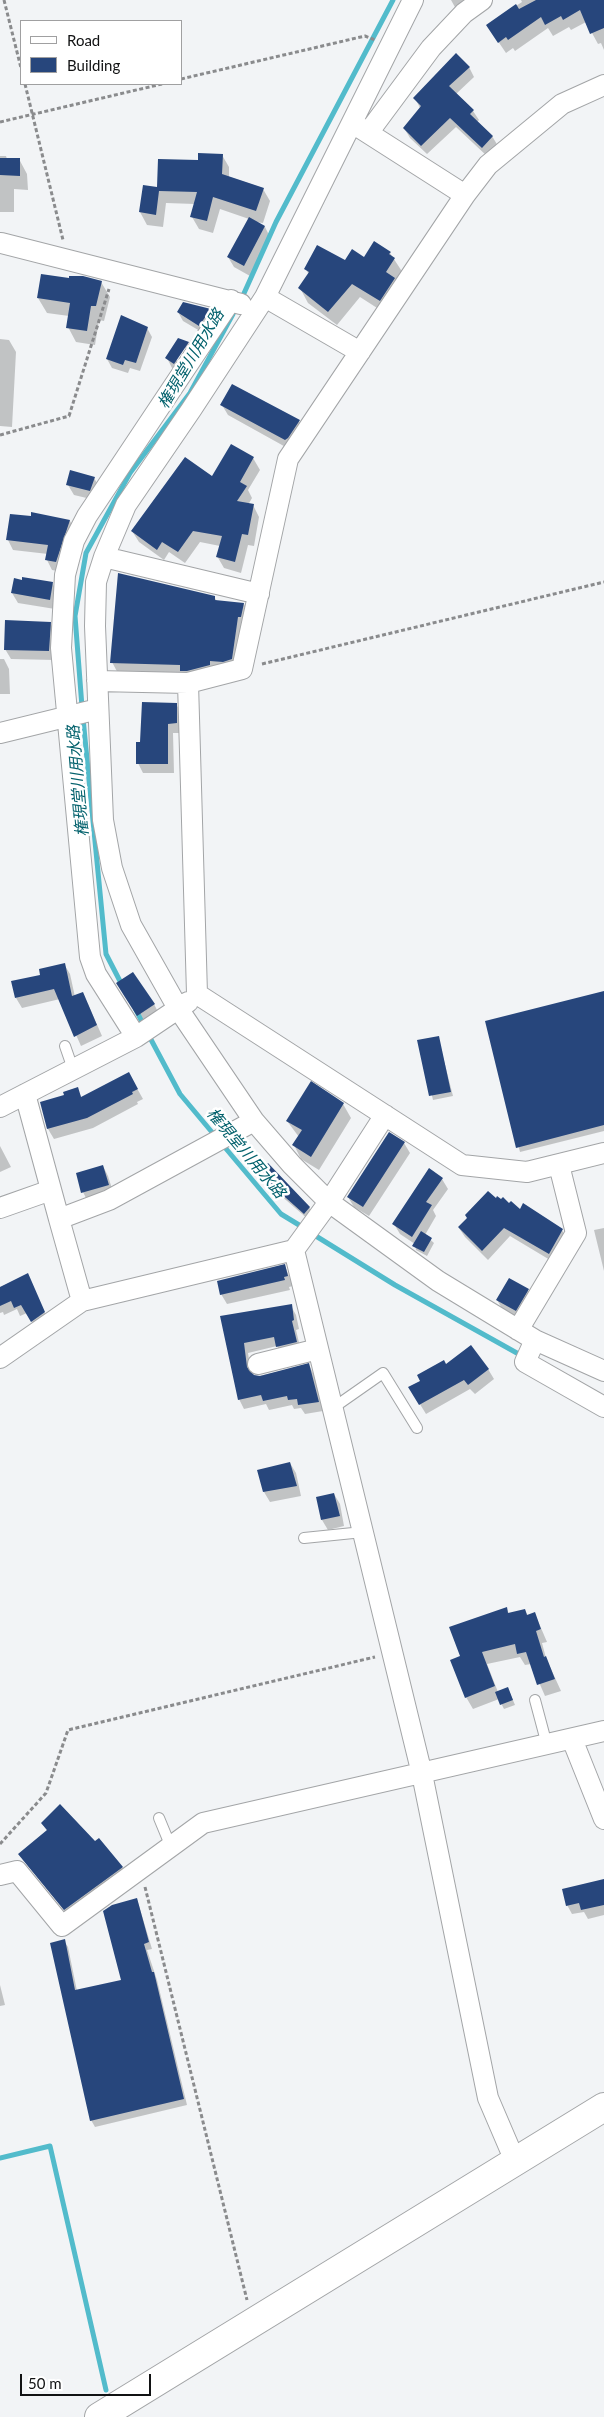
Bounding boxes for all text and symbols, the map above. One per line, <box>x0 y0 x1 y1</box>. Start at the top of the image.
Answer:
legend <box>20 20 182 85</box>
text: Road <box>67 31 100 49</box>
text: Building <box>67 56 120 74</box>
water label: 権現堂川用水路 <box>154 306 228 412</box>
water label: 権現堂川用水路 <box>64 724 92 838</box>
water label: 権現堂川用水路 <box>203 1104 289 1202</box>
scale bar <box>22 2364 154 2396</box>
text: 50 m <box>28 2374 62 2392</box>

